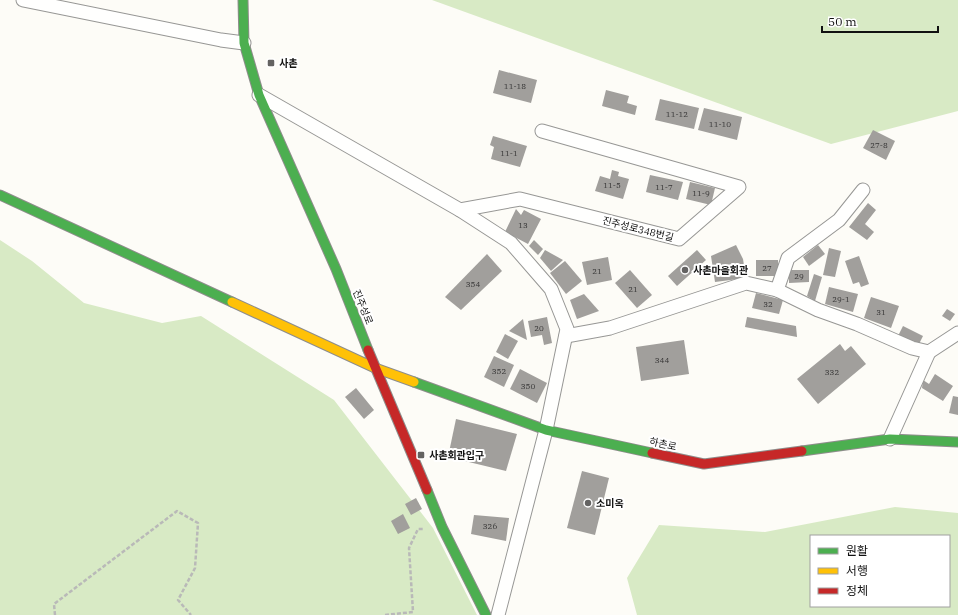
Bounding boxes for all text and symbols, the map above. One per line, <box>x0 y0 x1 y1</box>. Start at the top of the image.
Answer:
scale bar <box>822 8 938 34</box>
text: 50 m <box>828 14 857 29</box>
place label: 사촌 <box>279 57 297 70</box>
marker: 사촌 <box>266 58 276 68</box>
house number: 11-18 <box>504 81 526 91</box>
house number: 11-12 <box>666 109 688 119</box>
house number: 11-10 <box>709 119 731 129</box>
house number: 27-8 <box>870 140 888 150</box>
house number: 11-1 <box>500 148 518 158</box>
house number: 11-5 <box>603 180 621 190</box>
house number: 11-7 <box>655 182 673 192</box>
house number: 11-9 <box>692 188 710 198</box>
street label: 진주성로348번길 <box>601 214 675 244</box>
house number: 13 <box>518 220 528 230</box>
house number: 27 <box>762 263 772 273</box>
place label: 사촌마을회관 <box>693 264 748 277</box>
marker: 사촌마을회관 <box>680 265 690 275</box>
house number: 21 <box>592 266 602 276</box>
house number: 29 <box>794 271 804 281</box>
house number: 354 <box>466 279 480 289</box>
house number: 21 <box>628 284 638 294</box>
street label: 진주성로 <box>350 287 376 327</box>
house number: 29-1 <box>832 294 850 304</box>
house number: 32 <box>763 299 773 309</box>
house number: 31 <box>876 307 886 317</box>
house number: 20 <box>534 323 544 333</box>
house number: 344 <box>655 355 669 365</box>
house number: 352 <box>492 366 506 376</box>
house number: 332 <box>825 367 839 377</box>
house number: 350 <box>521 381 535 391</box>
street label: 하촌로 <box>648 435 678 453</box>
place label: 사촌회관입구 <box>429 449 484 462</box>
marker: 사촌회관입구 <box>416 450 426 460</box>
place label: 소미옥 <box>596 497 624 510</box>
marker: 소미옥 <box>583 498 593 508</box>
house number: 326 <box>483 521 497 531</box>
legend <box>810 535 950 607</box>
text: 원활 <box>846 543 868 558</box>
text: 서행 <box>846 563 868 578</box>
text: 정체 <box>846 583 868 598</box>

